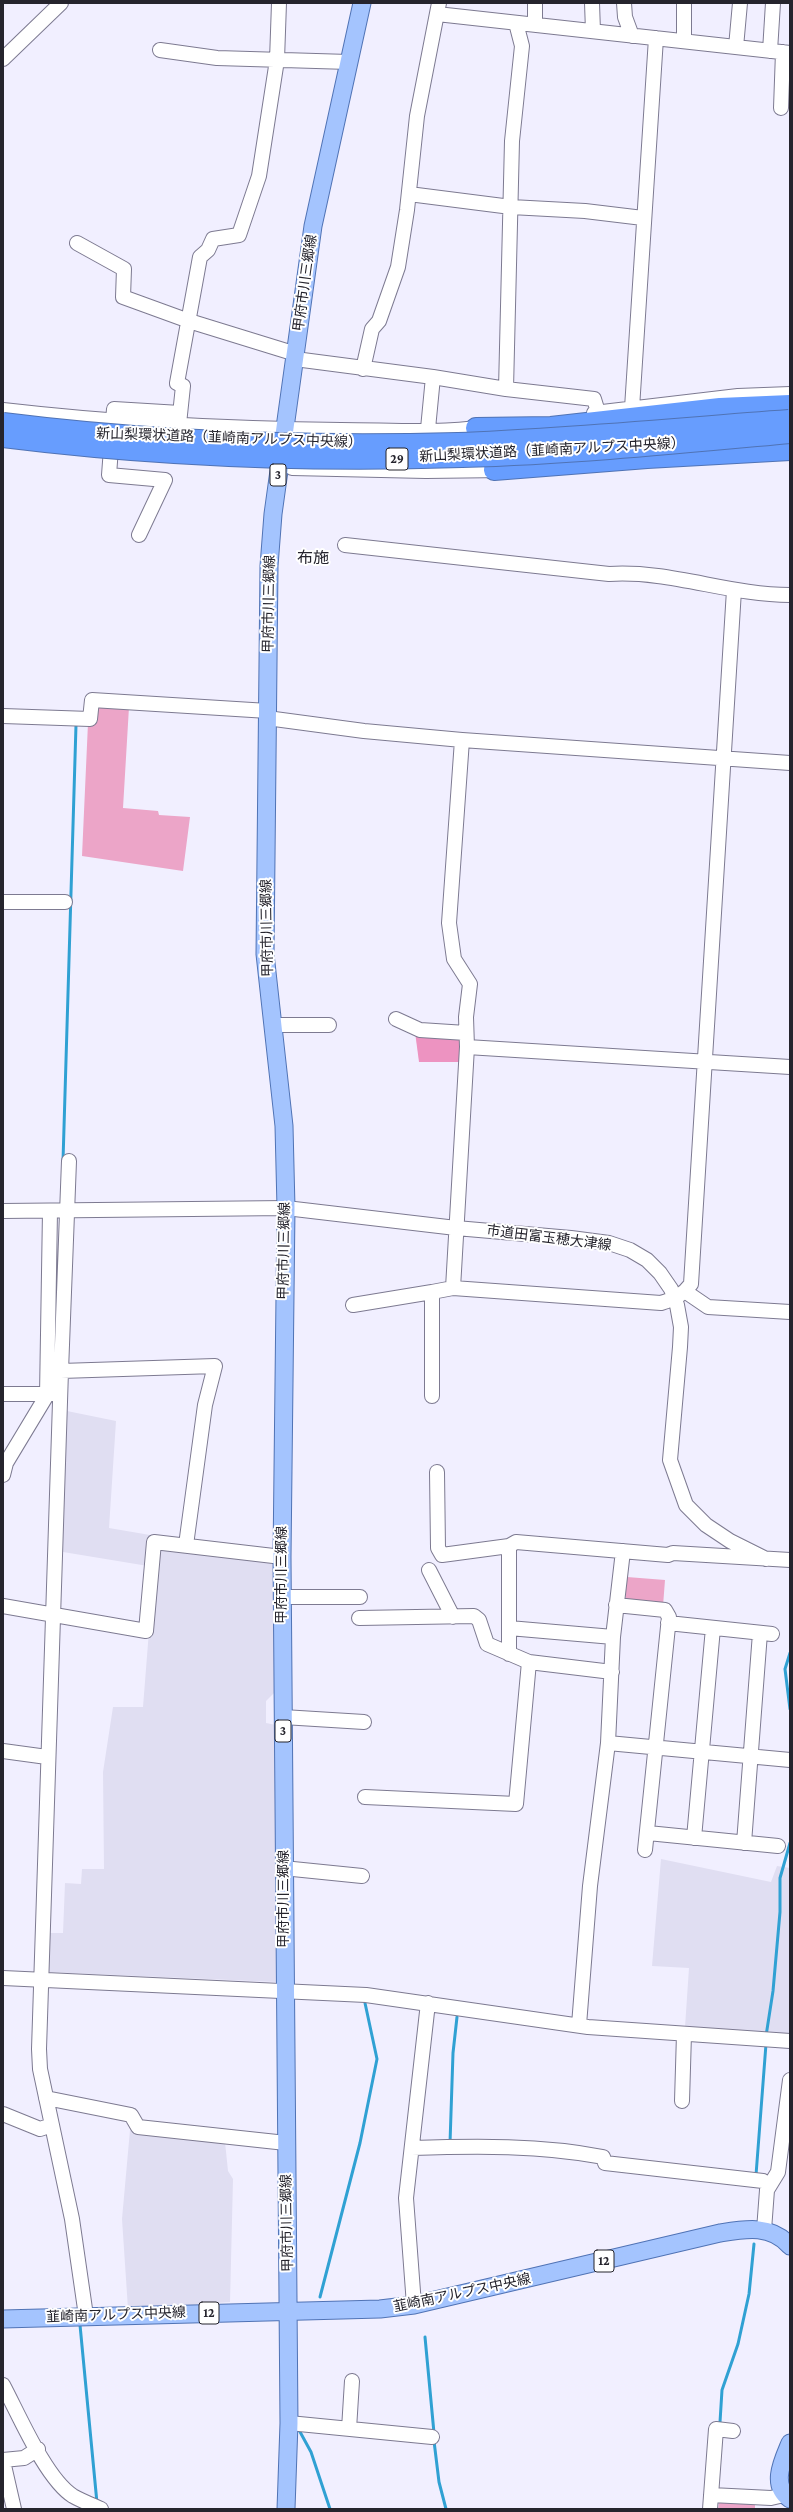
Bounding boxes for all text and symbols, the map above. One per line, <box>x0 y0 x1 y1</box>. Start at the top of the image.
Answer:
street label: 甲府市川三郷線 <box>290 233 320 333</box>
street label: 新山梨環状道路（韮崎南アルプス中央線） <box>96 425 362 451</box>
street label: 新山梨環状道路（韮崎南アルプス中央線） <box>419 435 685 465</box>
road number: 29 <box>386 448 408 470</box>
road number: 3 <box>270 464 286 486</box>
district label: 布施 <box>297 548 329 568</box>
street label: 甲府市川三郷線 <box>260 555 278 653</box>
street label: 甲府市川三郷線 <box>258 879 276 977</box>
street label: 甲府市川三郷線 <box>275 1202 293 1300</box>
street label: 市道田富玉穂大津線 <box>485 1222 613 1254</box>
street label: 甲府市川三郷線 <box>274 1526 290 1624</box>
road number: 3 <box>275 1720 291 1742</box>
street label: 甲府市川三郷線 <box>276 1850 292 1948</box>
street label: 甲府市川三郷線 <box>278 2174 296 2272</box>
road number: 12 <box>594 2250 614 2272</box>
street label: 韮崎南アルプス中央線 <box>392 2270 532 2316</box>
road number: 12 <box>199 2302 219 2324</box>
street label: 韮崎南アルプス中央線 <box>46 2304 186 2326</box>

